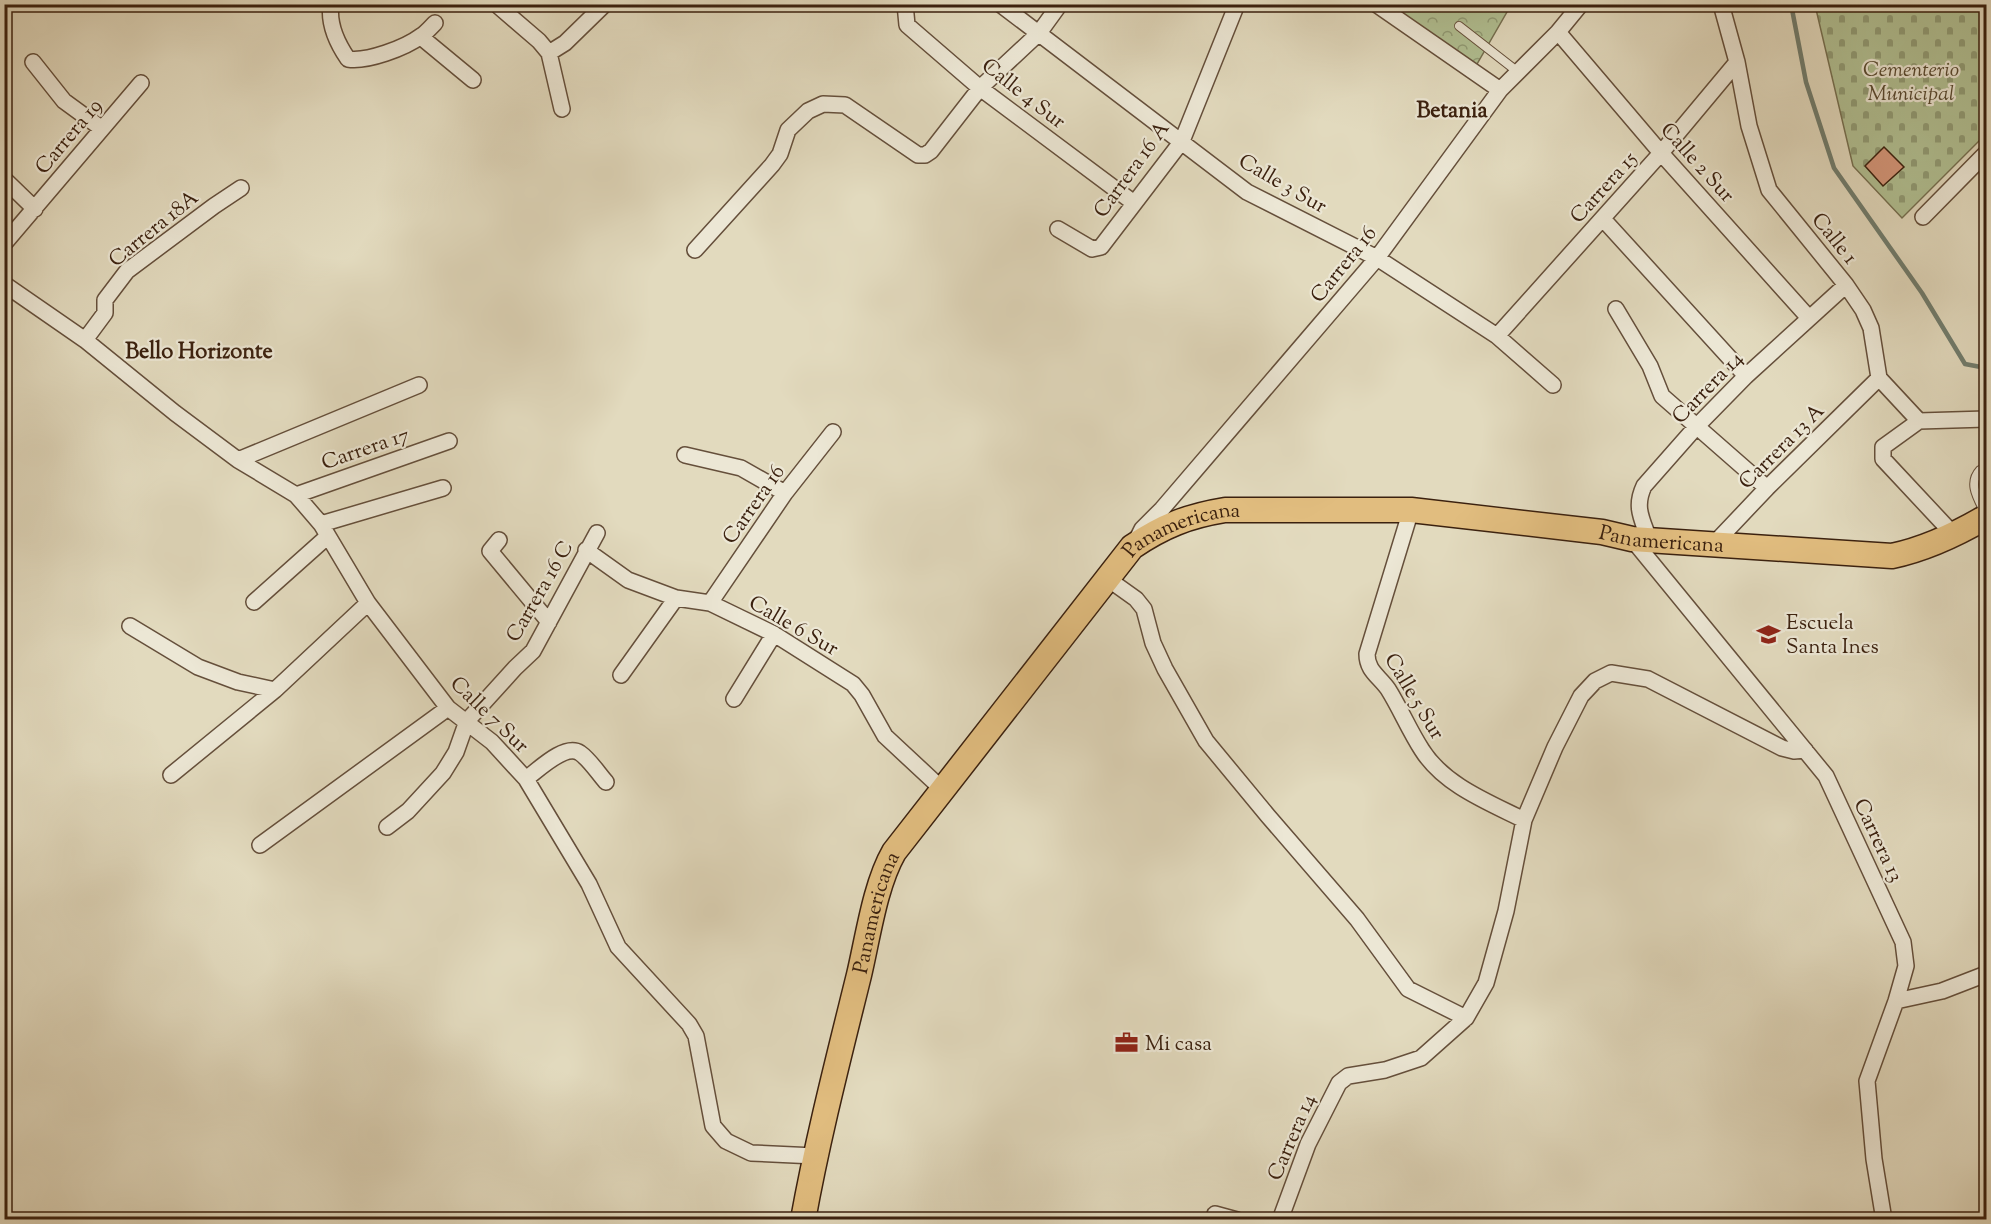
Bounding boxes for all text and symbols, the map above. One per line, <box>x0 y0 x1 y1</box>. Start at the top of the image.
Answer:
street label: Calle 4 Sur <box>974 52 1071 137</box>
park label: Cementerio Municipal <box>1863 56 1959 110</box>
street label: Carrera 19 <box>29 93 110 182</box>
district label: Betania <box>1416 96 1488 128</box>
street label: Carrera 16 A <box>1087 116 1178 225</box>
street label: Calle 2 Sur <box>1652 117 1741 210</box>
street label: Carrera 15 <box>1564 146 1645 231</box>
street label: Calle 3 Sur <box>1232 147 1332 222</box>
street label: Carrera 18A <box>103 184 206 275</box>
street label: Calle 1 <box>1803 207 1864 272</box>
street label: Carrera 16 <box>1304 220 1385 310</box>
district label: Bello Horizonte <box>125 337 273 369</box>
street label: Carrera 14 <box>1666 345 1751 432</box>
street label: Carrera 13 A <box>1733 398 1832 497</box>
street label: Carrera 17 <box>318 421 414 479</box>
street label: Carrera 16 <box>716 459 793 551</box>
street label: Panamericana <box>1116 496 1240 565</box>
street label: Panamericana <box>1596 519 1725 562</box>
street label: Carrera 16 C <box>500 536 582 648</box>
street label: Calle 6 Sur <box>742 589 844 665</box>
place label: Escuela Santa Ines <box>1786 609 1879 663</box>
school or university icon: Escuela Santa Ines <box>1755 621 1781 647</box>
street label: Calle 5 Sur <box>1376 648 1451 746</box>
street label: Calle 7 Sur <box>442 670 535 761</box>
street label: Carrera 13 <box>1845 794 1910 888</box>
street label: Panamericana <box>847 847 909 977</box>
office icon: Mi casa <box>1114 1030 1140 1056</box>
place label: Mi casa <box>1145 1030 1212 1060</box>
street label: Carrera 14 <box>1261 1090 1324 1186</box>

